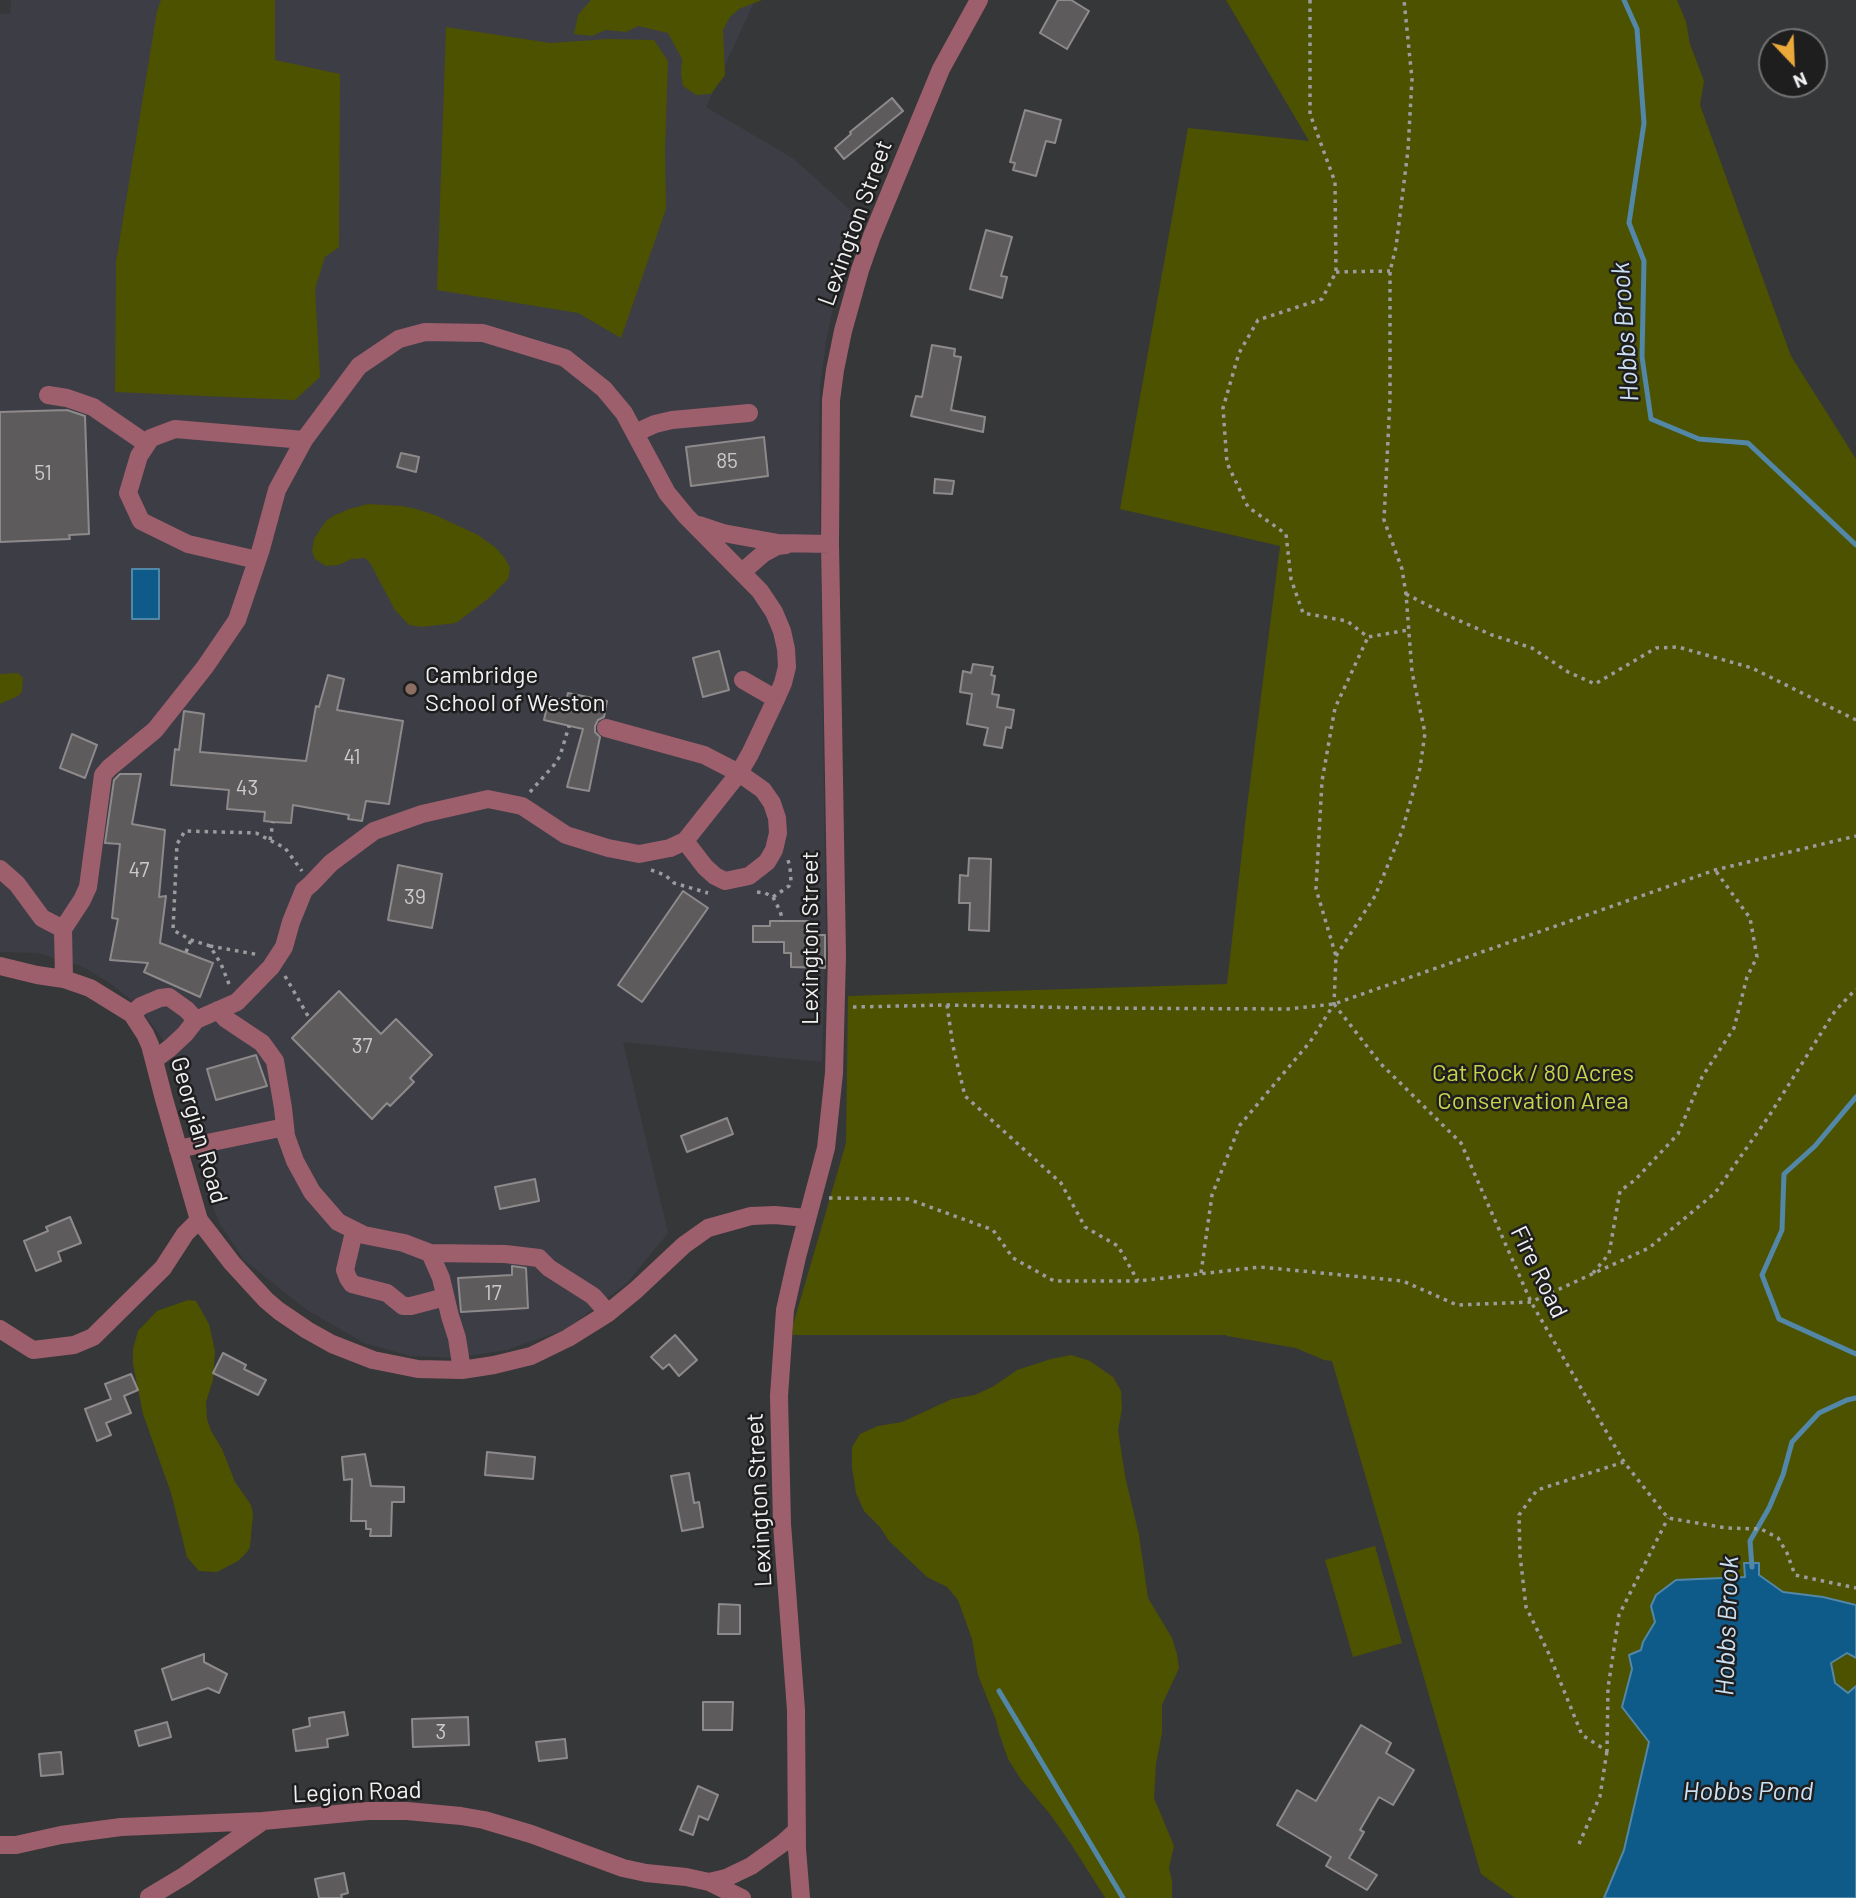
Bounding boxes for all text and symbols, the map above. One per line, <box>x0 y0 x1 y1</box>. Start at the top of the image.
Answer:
north arrow <box>1758 28 1828 98</box>
text: N <box>1790 68 1811 94</box>
street label: Lexington Street <box>812 136 898 310</box>
water label: Hobbs Brook <box>1605 261 1645 403</box>
house number: 85 <box>716 448 738 474</box>
house number: 51 <box>34 460 52 486</box>
place label: Cambridge School of Weston <box>425 661 605 717</box>
marker: Cambridge School of Weston <box>403 681 419 697</box>
house number: 41 <box>344 744 360 770</box>
house number: 43 <box>236 775 258 801</box>
street label: Lexington Street <box>796 851 824 1025</box>
house number: 47 <box>129 857 149 883</box>
house number: 39 <box>404 884 426 910</box>
house number: 37 <box>352 1033 372 1059</box>
street label: Georgian Road <box>164 1053 234 1207</box>
park label: Cat Rock / 80 Acres Conservation Area <box>1432 1059 1634 1115</box>
street label: Fire Road <box>1504 1221 1574 1323</box>
house number: 17 <box>484 1280 502 1306</box>
street label: Lexington Street <box>740 1412 778 1588</box>
water label: Hobbs Brook <box>1709 1556 1745 1696</box>
house number: 3 <box>436 1719 446 1745</box>
street label: Legion Road <box>292 1775 422 1809</box>
water label: Hobbs Pond <box>1683 1775 1813 1807</box>

